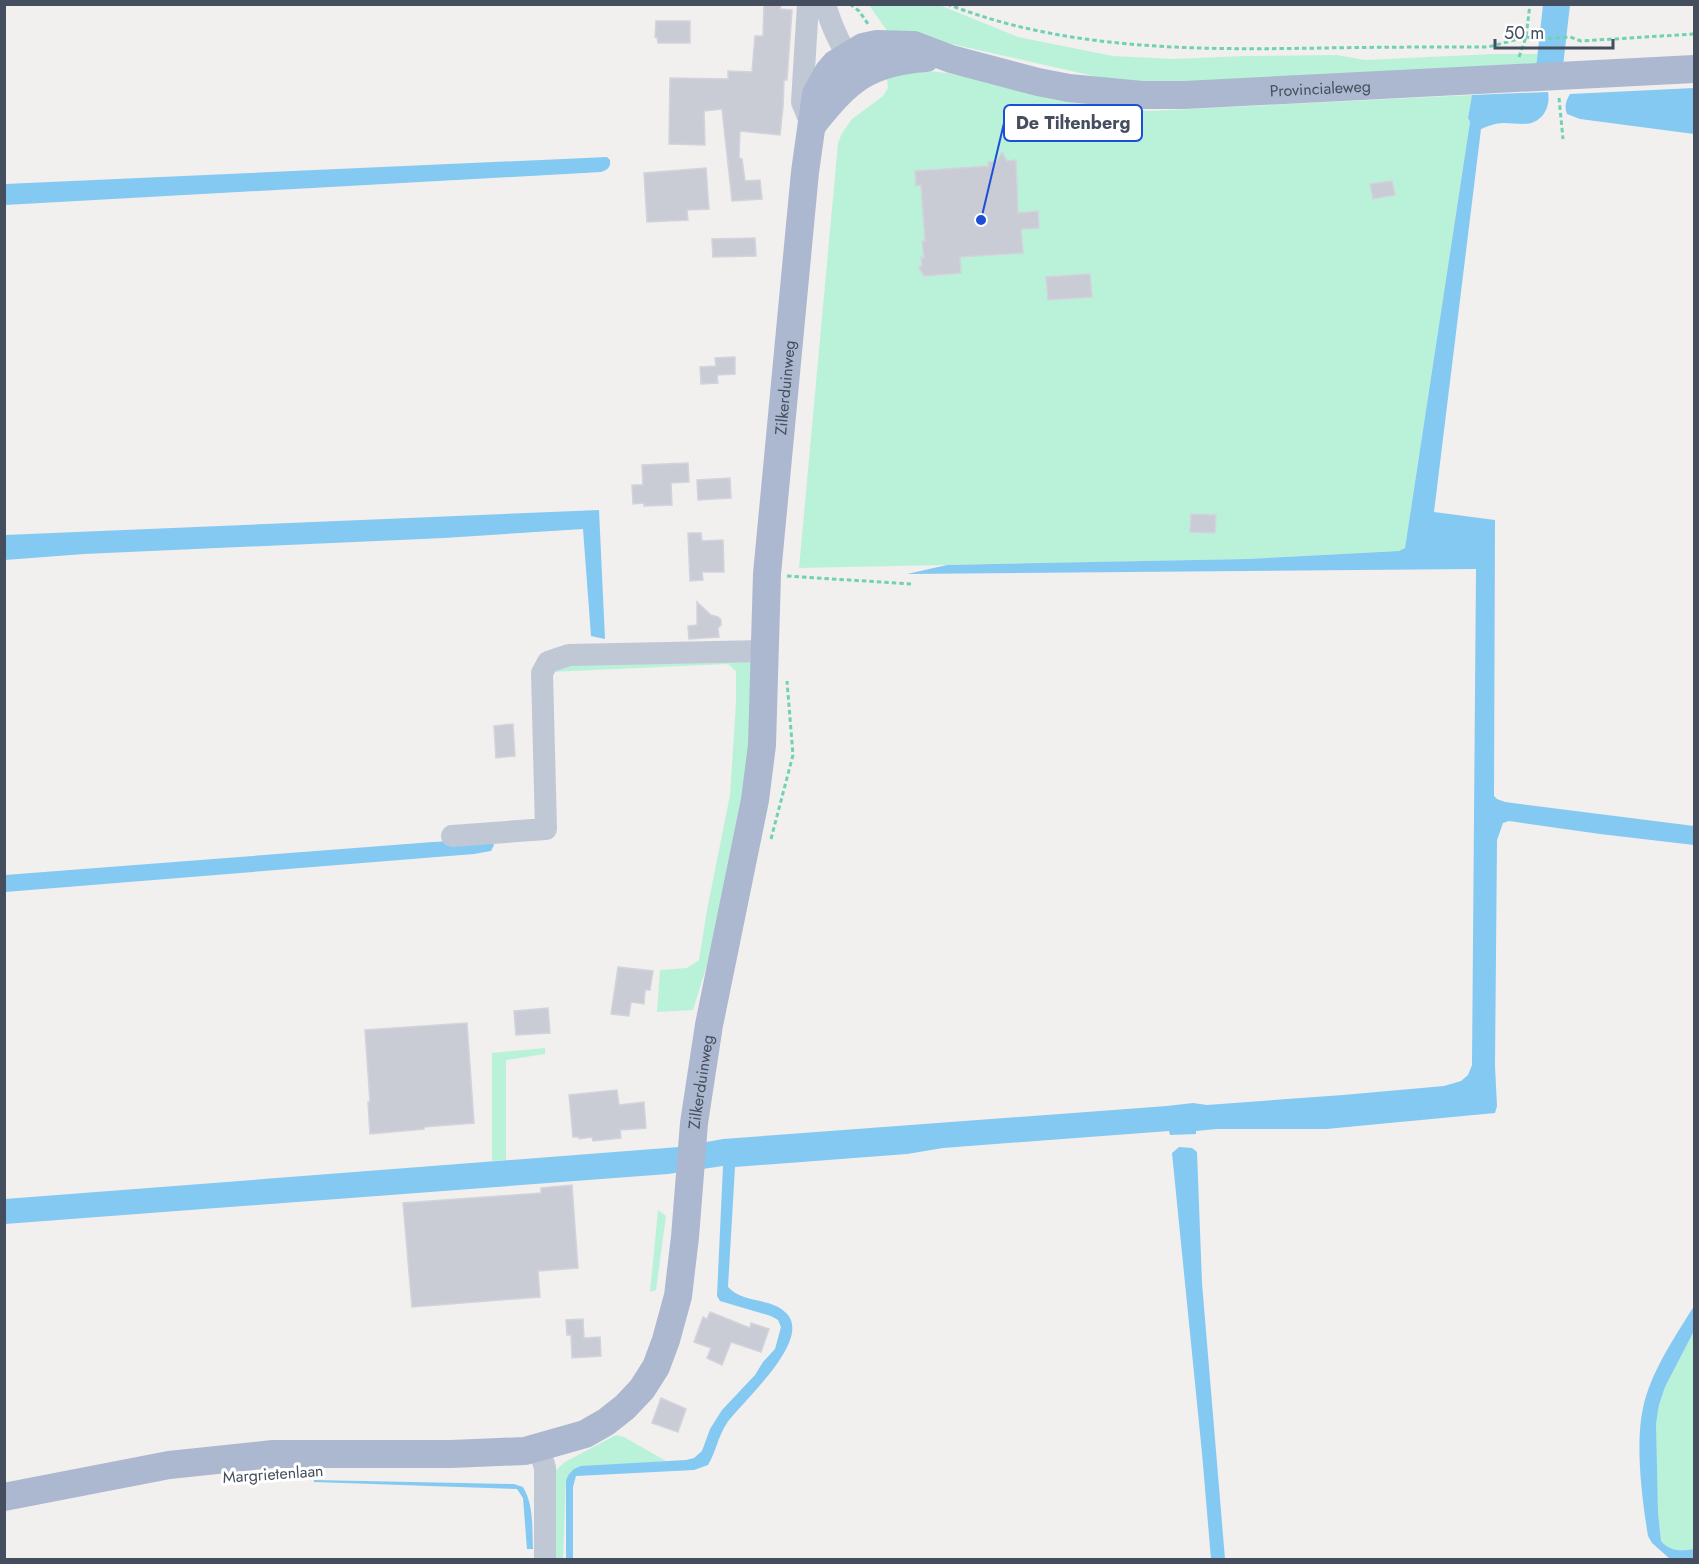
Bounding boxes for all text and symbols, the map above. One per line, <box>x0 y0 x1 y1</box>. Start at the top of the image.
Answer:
scale bar <box>1495 12 1614 50</box>
text: 50 m <box>1504 20 1544 46</box>
street label: Provincialeweg <box>1269 74 1371 102</box>
callout: De Tiltenberg <box>1004 105 1142 141</box>
text: De Tiltenberg <box>1016 110 1130 136</box>
street label: Zilkerduinweg <box>769 339 801 436</box>
street label: Zilkerduinweg <box>682 1033 719 1130</box>
street label: Margrietenlaan <box>222 1459 324 1489</box>

